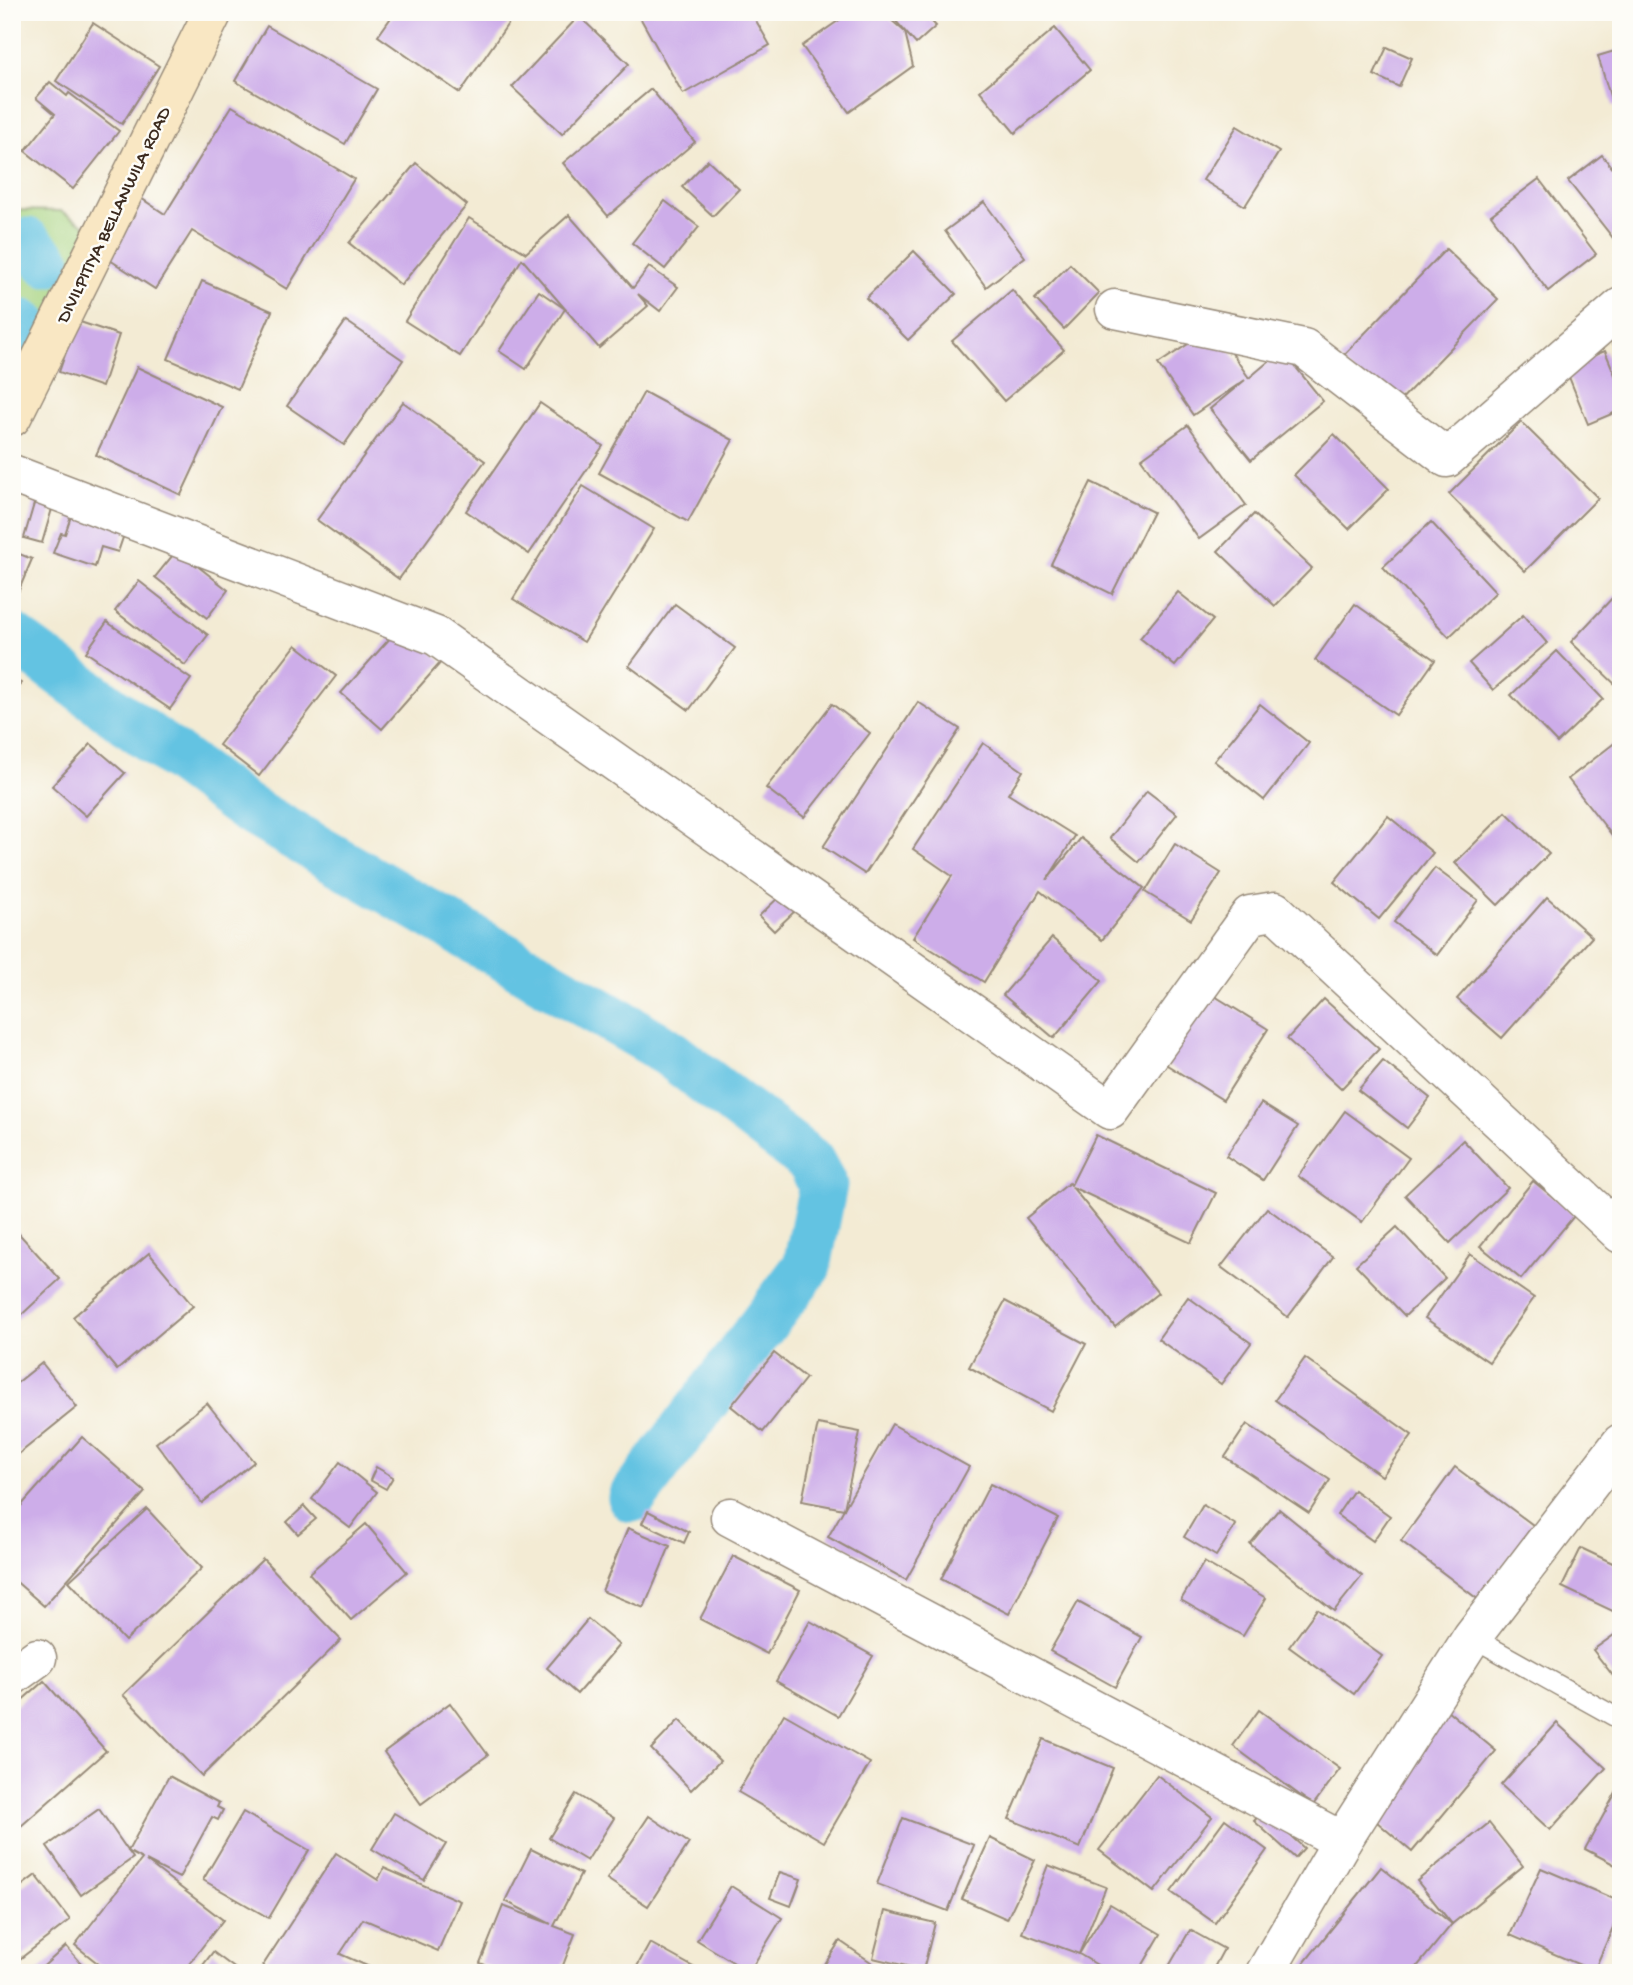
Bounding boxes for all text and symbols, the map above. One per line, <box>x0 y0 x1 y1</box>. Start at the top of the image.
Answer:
street label: DIVILPITIYA BELLANWILA ROAD <box>52 103 178 329</box>

